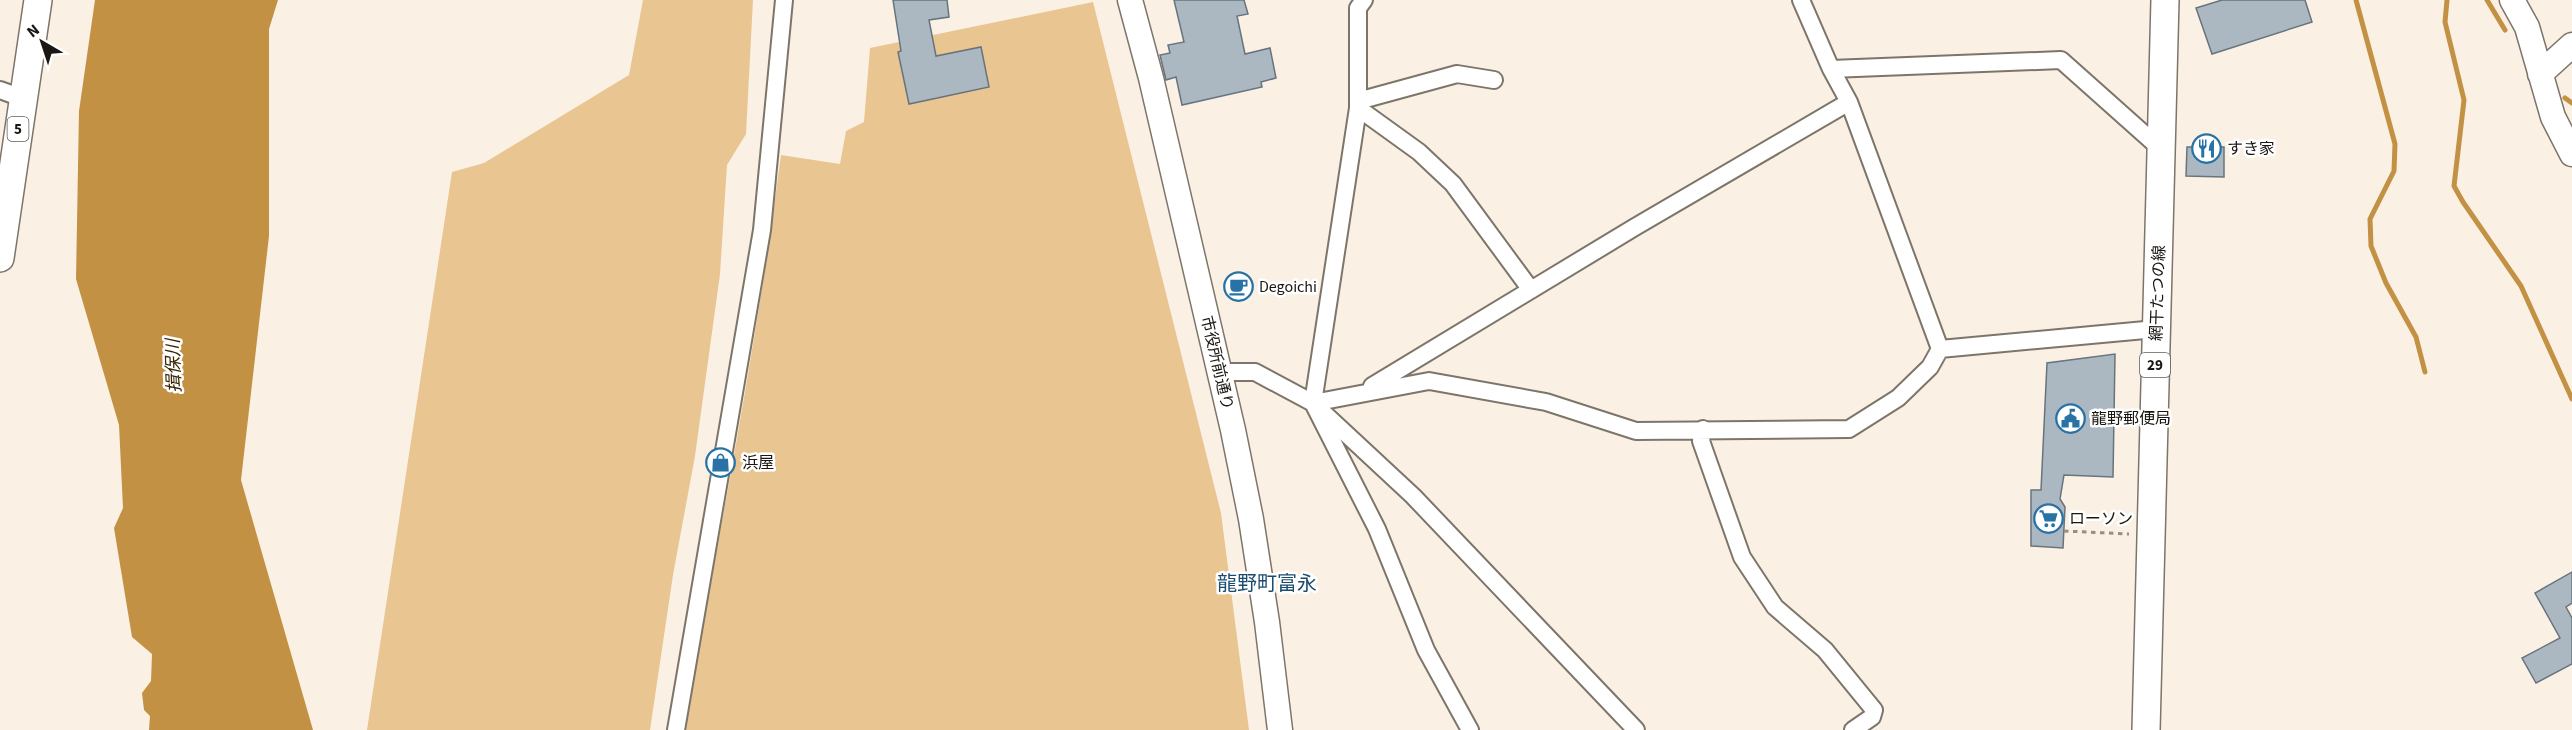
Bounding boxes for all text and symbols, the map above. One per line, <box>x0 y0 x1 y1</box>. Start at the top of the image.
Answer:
north arrow <box>12 12 72 72</box>
text: N <box>22 19 44 43</box>
road number: 5 <box>8 117 28 141</box>
restaurant icon: すき家 <box>2190 133 2222 165</box>
place label: すき家 <box>2227 138 2275 160</box>
street label: 網干たつの線 <box>2145 245 2171 341</box>
cafe icon: Degoichi <box>1222 271 1254 303</box>
place label: Degoichi <box>1259 276 1317 298</box>
street label: 市役所前通り <box>1195 314 1239 412</box>
water label: 揖保川 <box>160 337 187 393</box>
road number: 29 <box>2140 353 2170 377</box>
public building icon: 龍野郵便局 <box>2054 403 2086 435</box>
place label: 龍野郵便局 <box>2091 408 2171 430</box>
shop icon: 浜屋 <box>705 447 737 479</box>
place label: 浜屋 <box>742 452 774 474</box>
supermarket icon: ローソン <box>2032 503 2064 535</box>
place label: ローソン <box>2069 508 2133 530</box>
district label: 龍野町富永 <box>1217 570 1317 598</box>

